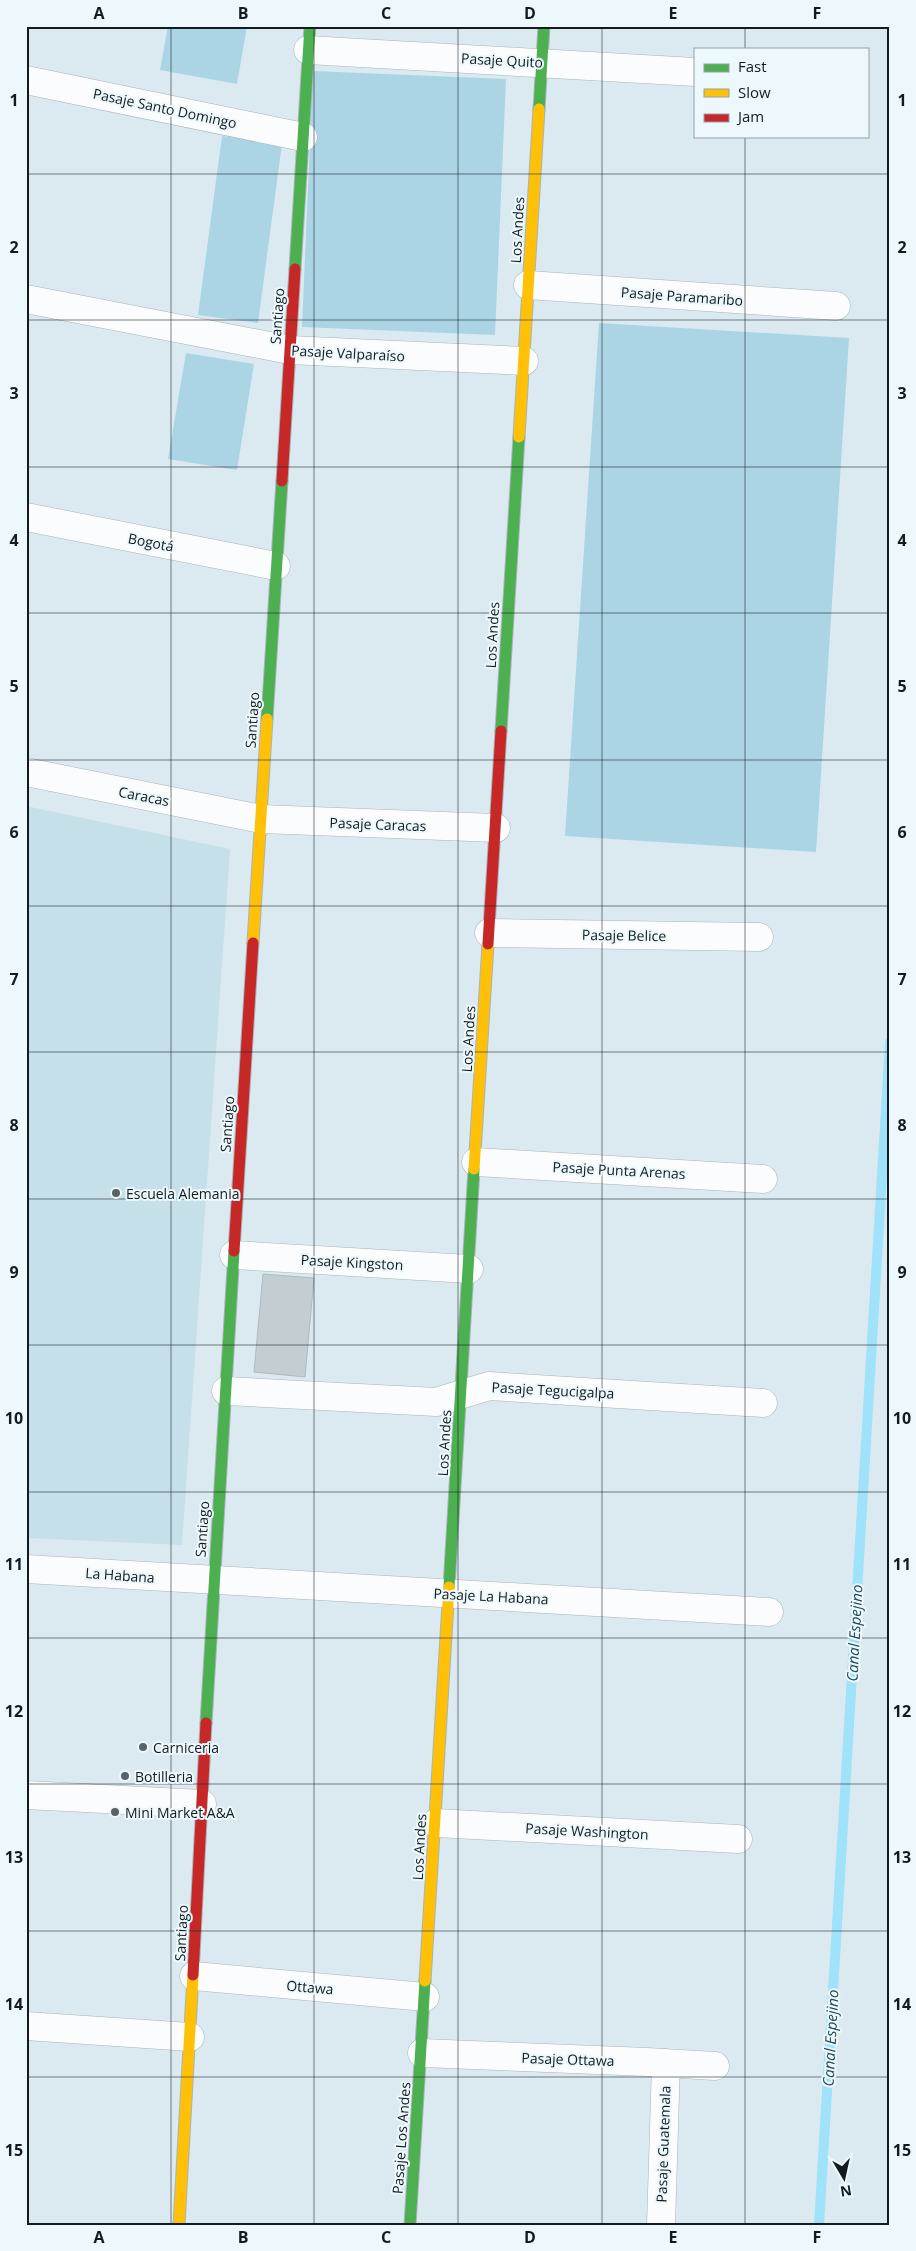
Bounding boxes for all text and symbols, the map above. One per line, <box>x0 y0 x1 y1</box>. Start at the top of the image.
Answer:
text: A <box>93 2 105 24</box>
text: B <box>238 2 248 24</box>
text: C <box>381 2 391 24</box>
text: D <box>524 2 536 24</box>
text: E <box>669 2 678 24</box>
text: F <box>813 2 821 24</box>
street label: Pasaje Quito <box>461 48 543 72</box>
legend <box>694 48 868 138</box>
text: Fast <box>738 56 767 76</box>
text: Slow <box>738 82 771 102</box>
street label: Pasaje Santo Domingo <box>91 83 239 133</box>
text: 1 <box>9 89 19 111</box>
text: 1 <box>897 89 907 111</box>
text: Jam <box>736 106 764 126</box>
street label: Los Andes <box>506 196 528 264</box>
text: 2 <box>9 236 19 258</box>
text: 2 <box>897 236 907 258</box>
street label: Pasaje Paramaribo <box>620 282 744 310</box>
street label: Santiago <box>266 287 288 345</box>
street label: Pasaje Valparaíso <box>291 341 405 365</box>
text: 3 <box>9 382 19 404</box>
text: 3 <box>897 382 907 404</box>
street label: Bogotá <box>126 528 176 556</box>
text: 4 <box>9 529 19 551</box>
text: 4 <box>897 529 907 551</box>
street label: Los Andes <box>481 601 503 669</box>
text: 5 <box>9 675 19 697</box>
text: 5 <box>897 675 907 697</box>
street label: Santiago <box>241 691 263 749</box>
street label: Caracas <box>117 782 171 810</box>
street label: Pasaje Caracas <box>329 813 427 835</box>
text: 6 <box>9 821 19 843</box>
text: 6 <box>897 821 907 843</box>
street label: Pasaje Belice <box>582 925 666 945</box>
text: 7 <box>9 968 19 990</box>
text: 7 <box>897 968 907 990</box>
street label: Los Andes <box>457 1005 479 1073</box>
street label: Santiago <box>216 1095 238 1153</box>
text: 8 <box>9 1114 19 1136</box>
text: 8 <box>897 1114 907 1136</box>
street label: Pasaje Punta Arenas <box>552 1157 686 1183</box>
place label: Escuela Alemania <box>126 1184 239 1203</box>
marker: Escuela Alemania <box>110 1187 122 1199</box>
street label: Pasaje Kingston <box>300 1250 404 1274</box>
text: 9 <box>9 1261 19 1283</box>
text: 9 <box>897 1261 907 1283</box>
street label: Pasaje Tegucigalpa <box>491 1377 615 1403</box>
text: 10 <box>5 1407 23 1429</box>
text: 10 <box>893 1407 911 1429</box>
street label: Los Andes <box>433 1409 455 1477</box>
street label: Santiago <box>191 1500 213 1558</box>
text: 11 <box>5 1553 23 1575</box>
text: 11 <box>893 1553 911 1575</box>
street label: La Habana <box>85 1563 155 1587</box>
street label: Pasaje La Habana <box>433 1583 549 1609</box>
water label: Canal Espejino <box>841 1584 867 1682</box>
text: 12 <box>5 1700 23 1722</box>
text: 12 <box>893 1700 911 1722</box>
place label: Carniceria <box>153 1738 219 1757</box>
marker: Carniceria <box>137 1741 149 1753</box>
place label: Botilleria <box>135 1767 193 1786</box>
marker: Botilleria <box>119 1770 131 1782</box>
place label: Mini Market A&A <box>125 1803 235 1822</box>
marker: Mini Market A&A <box>109 1806 121 1818</box>
street label: Los Andes <box>408 1813 430 1881</box>
street label: Pasaje Washington <box>525 1818 649 1844</box>
text: 13 <box>5 1846 23 1868</box>
text: 13 <box>893 1846 911 1868</box>
street label: Santiago <box>170 1904 192 1962</box>
street label: Ottawa <box>286 1975 334 1999</box>
water label: Canal Espejino <box>817 1989 843 2087</box>
text: 14 <box>5 1993 23 2015</box>
text: 14 <box>893 1993 911 2015</box>
street label: Pasaje Ottawa <box>521 2048 615 2070</box>
street label: Pasaje Los Andes <box>388 2081 414 2195</box>
street label: Pasaje Guatemala <box>651 2085 675 2203</box>
text: 15 <box>5 2139 23 2161</box>
text: 15 <box>893 2139 911 2161</box>
north arrow <box>818 2154 868 2204</box>
text: N <box>839 2181 853 2202</box>
text: A <box>93 2226 105 2248</box>
text: B <box>238 2226 248 2248</box>
text: C <box>381 2226 391 2248</box>
text: D <box>524 2226 536 2248</box>
text: E <box>669 2226 678 2248</box>
text: F <box>813 2226 821 2248</box>

